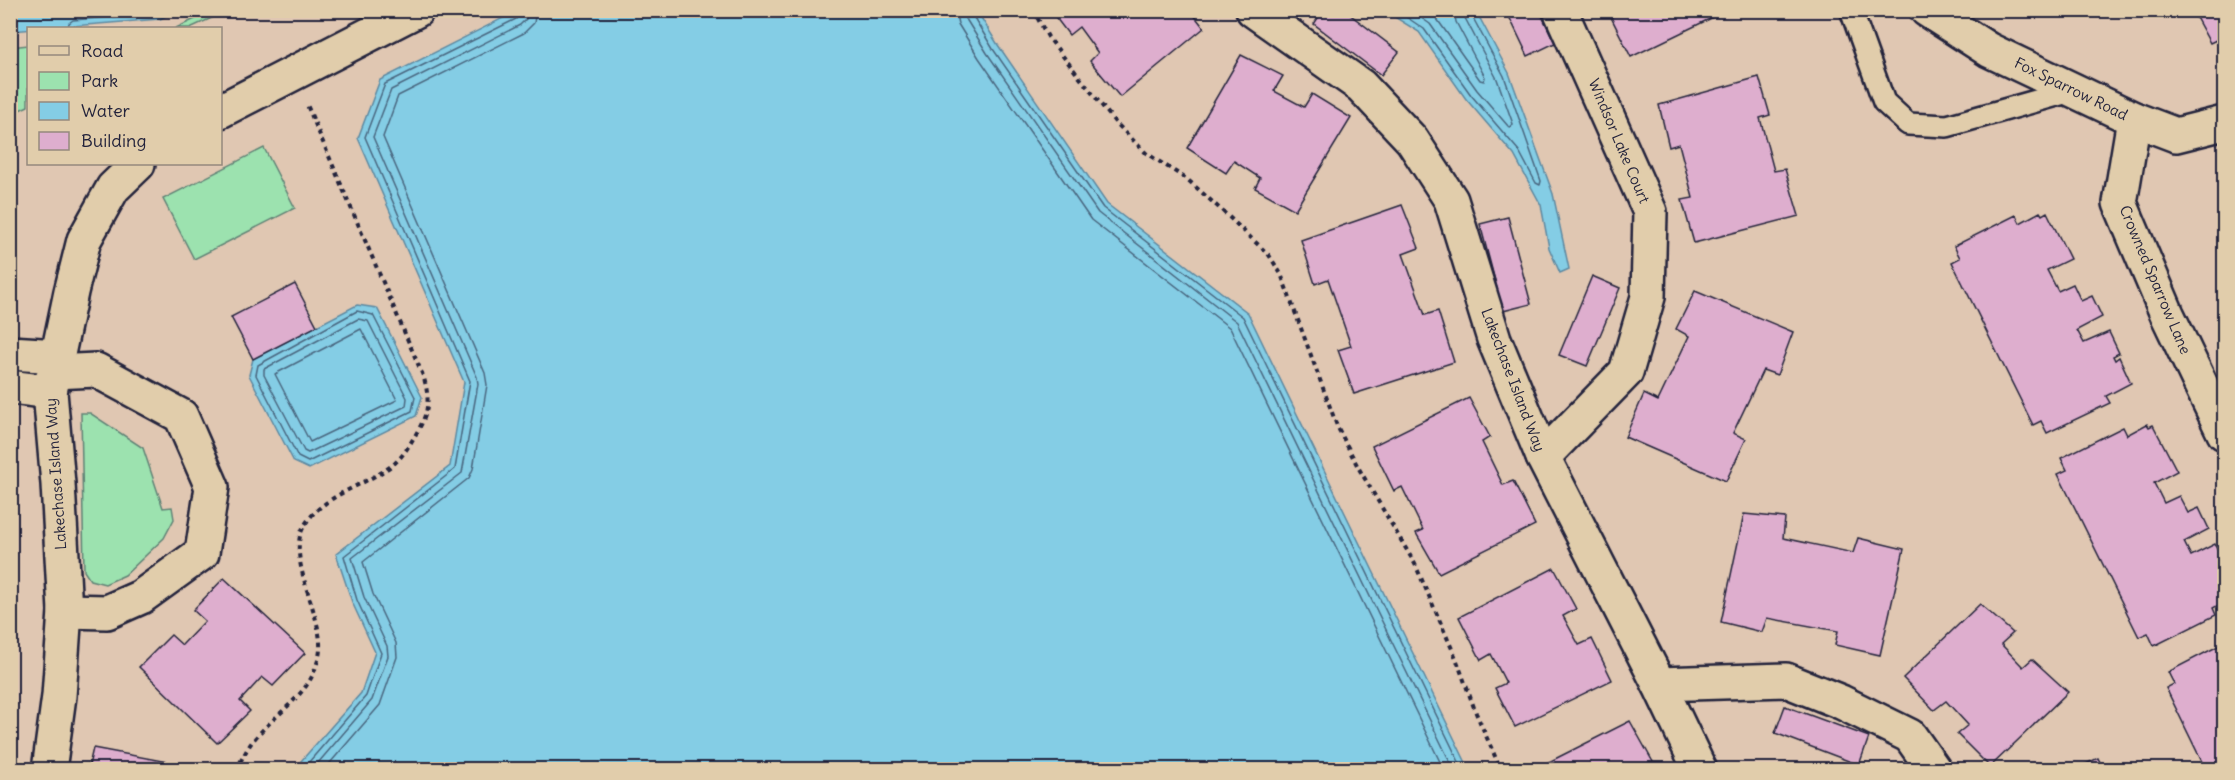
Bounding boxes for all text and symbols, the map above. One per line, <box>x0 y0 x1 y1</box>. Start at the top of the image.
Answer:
legend <box>27 27 222 165</box>
text: Road <box>81 39 124 62</box>
street label: Fox Sparrow Road <box>2012 53 2131 124</box>
text: Park <box>81 69 118 92</box>
street label: Windsor Lake Court <box>1585 76 1654 206</box>
text: Water <box>81 99 131 122</box>
text: Building <box>81 129 146 152</box>
street label: Crowned Sparrow Lane <box>2115 203 2195 357</box>
street label: Lakechase Island Way <box>1477 305 1550 454</box>
street label: Lakechase Island Way <box>41 398 70 551</box>

